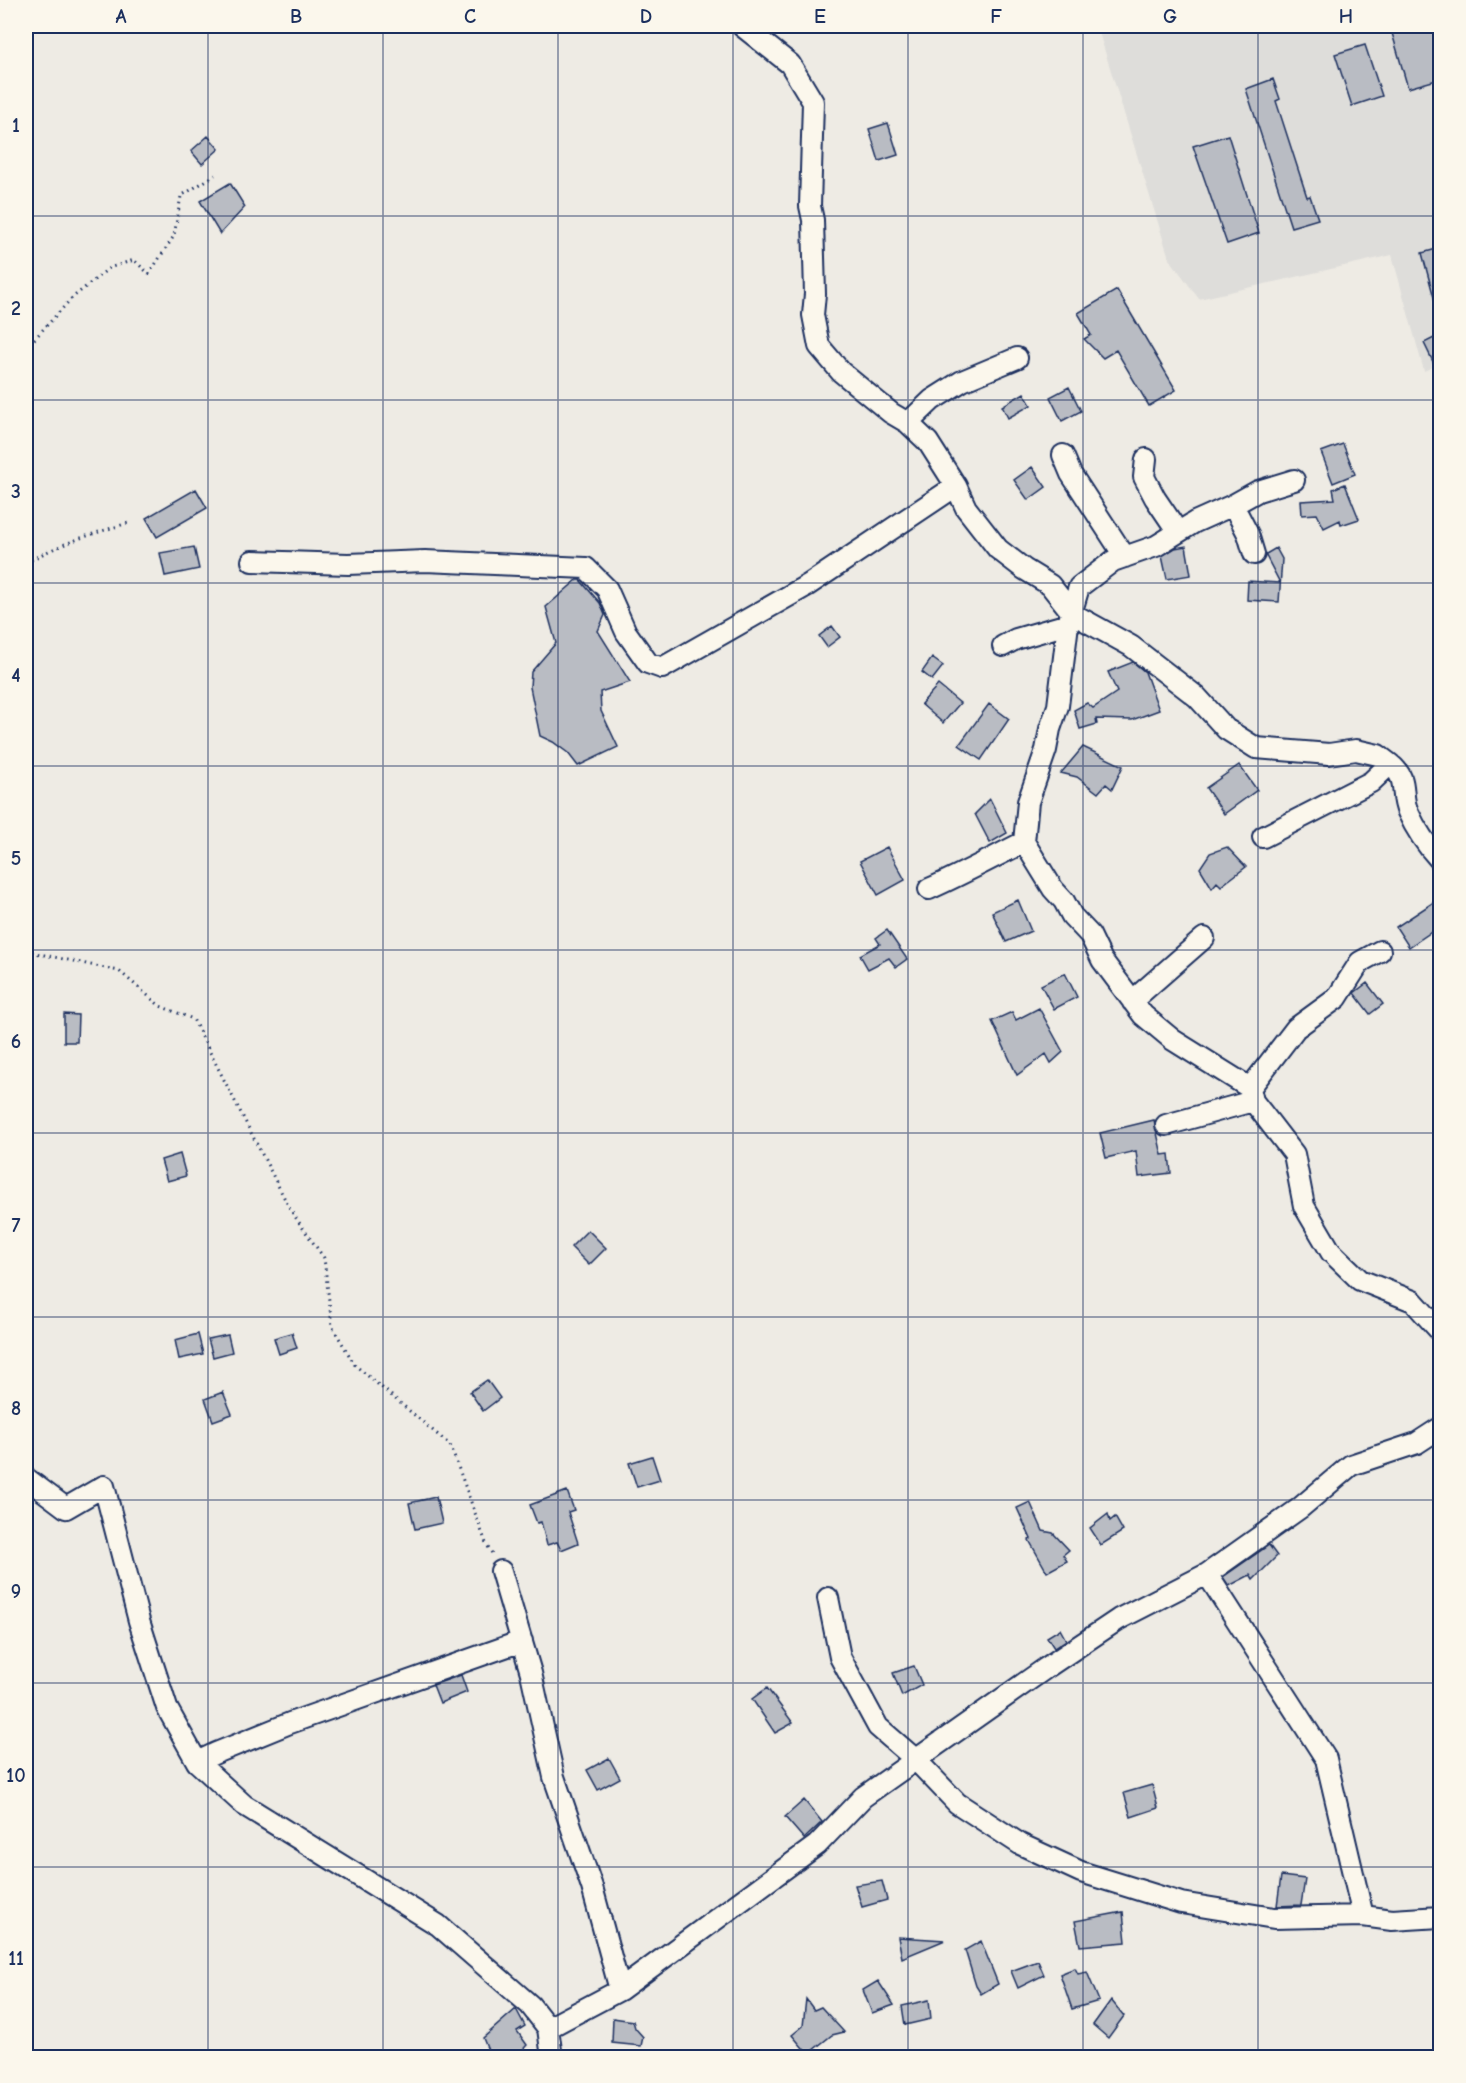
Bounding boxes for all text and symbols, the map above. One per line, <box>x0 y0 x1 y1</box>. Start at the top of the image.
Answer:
text: A <box>115 5 127 28</box>
text: B <box>290 5 302 28</box>
text: C <box>464 5 476 28</box>
text: D <box>640 5 652 28</box>
text: E <box>814 5 826 28</box>
text: F <box>990 5 1002 28</box>
text: G <box>1163 5 1177 28</box>
text: H <box>1339 5 1353 28</box>
text: 1 <box>12 114 20 137</box>
text: 2 <box>11 297 21 320</box>
text: 3 <box>11 480 21 503</box>
text: 4 <box>11 664 21 687</box>
text: 5 <box>11 847 21 870</box>
text: 6 <box>11 1030 21 1053</box>
text: 7 <box>12 1214 21 1237</box>
text: 8 <box>11 1397 21 1420</box>
text: 9 <box>11 1580 21 1603</box>
text: 10 <box>6 1764 26 1787</box>
text: 11 <box>8 1947 24 1970</box>

